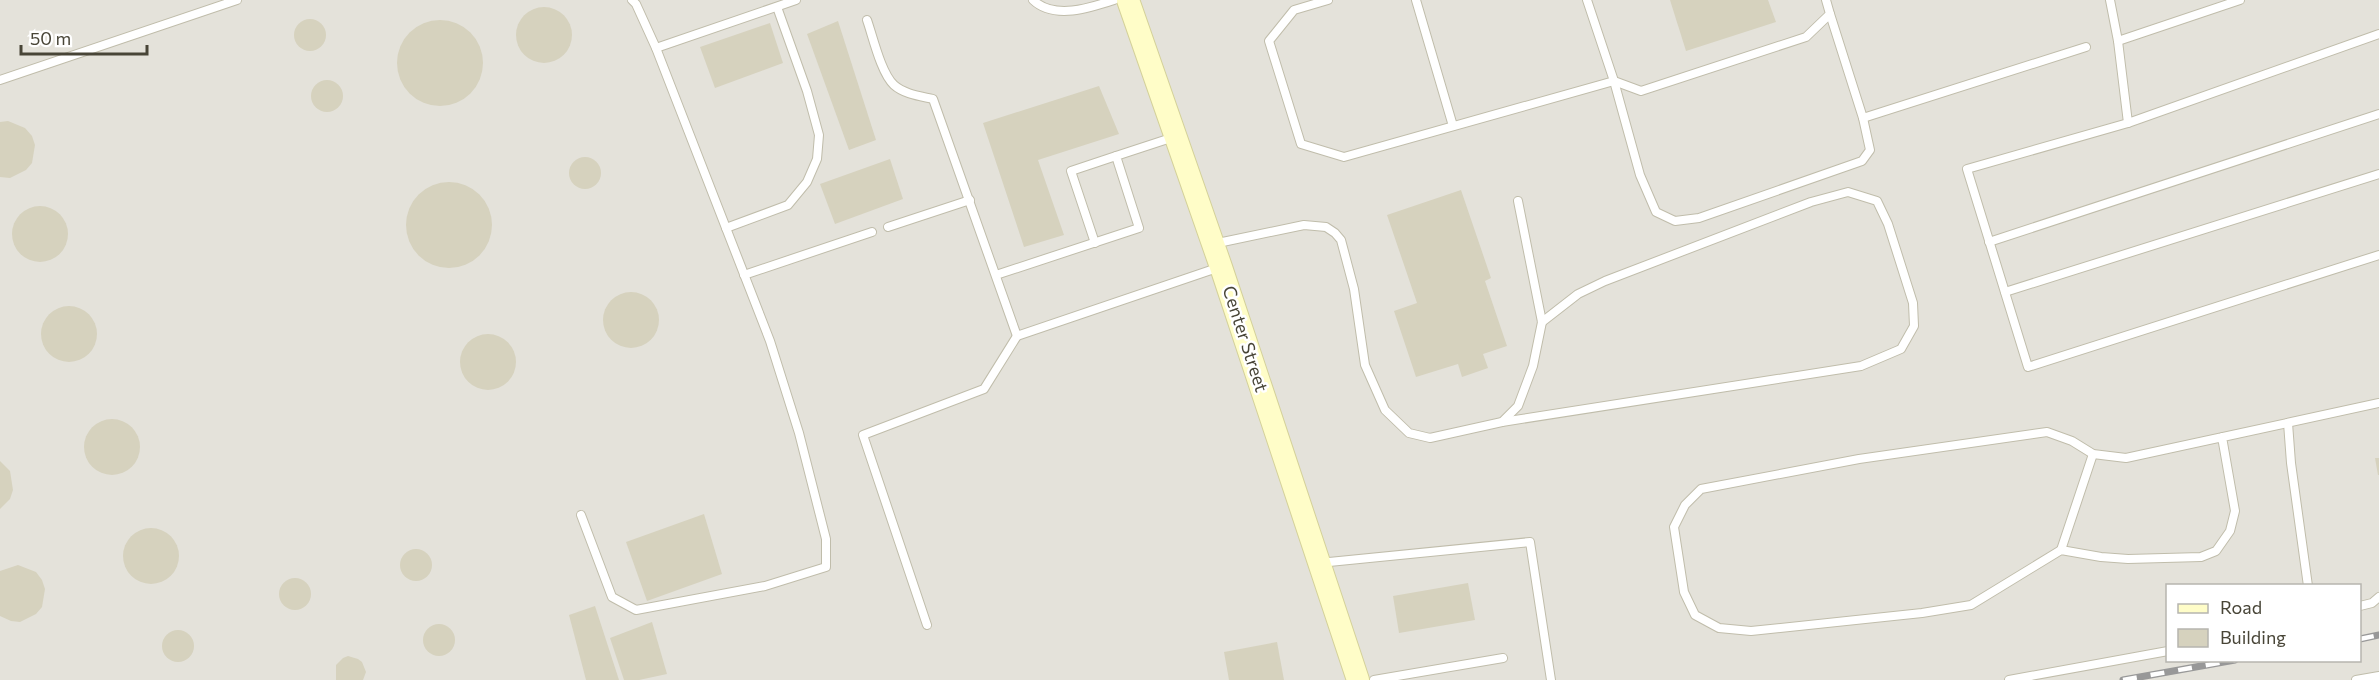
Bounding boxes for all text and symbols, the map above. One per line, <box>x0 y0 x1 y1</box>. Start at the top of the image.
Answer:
scale bar <box>21 18 147 56</box>
text: 50 m <box>30 27 71 49</box>
street label: Center Street <box>1218 283 1273 395</box>
legend <box>2166 584 2361 662</box>
text: Road <box>2220 596 2262 618</box>
text: Building <box>2220 626 2286 648</box>

